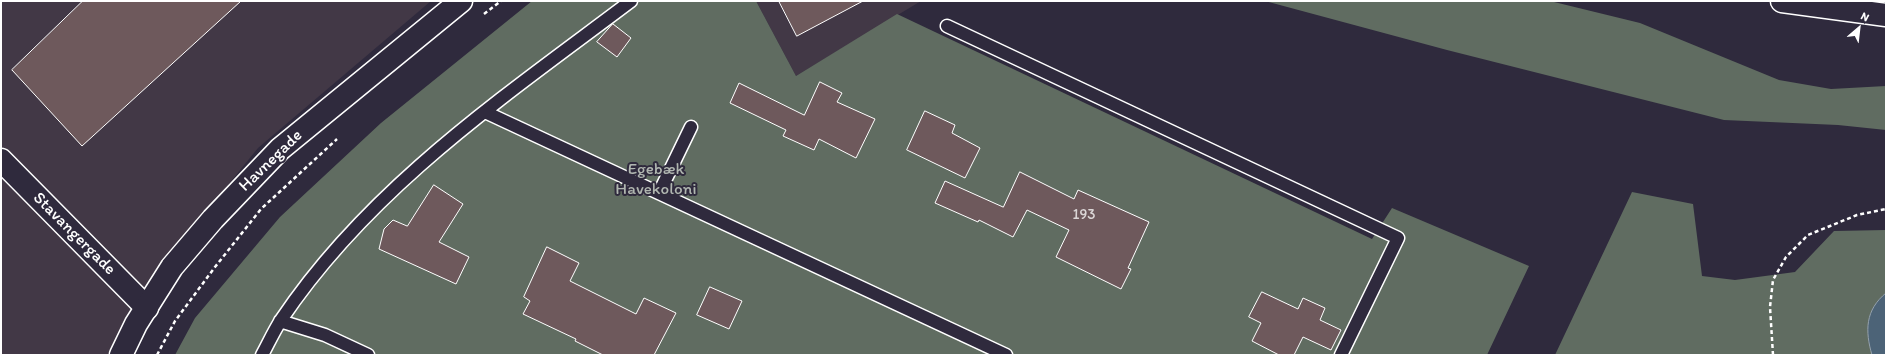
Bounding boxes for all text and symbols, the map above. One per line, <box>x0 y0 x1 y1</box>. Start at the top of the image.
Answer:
north arrow <box>1839 8 1879 48</box>
text: N <box>1859 9 1871 24</box>
street label: Havnegade <box>235 126 307 196</box>
park label: Egebæk Havekoloni <box>615 160 697 200</box>
street label: Stavangergade <box>28 188 120 280</box>
house number: 193 <box>1073 206 1095 224</box>

